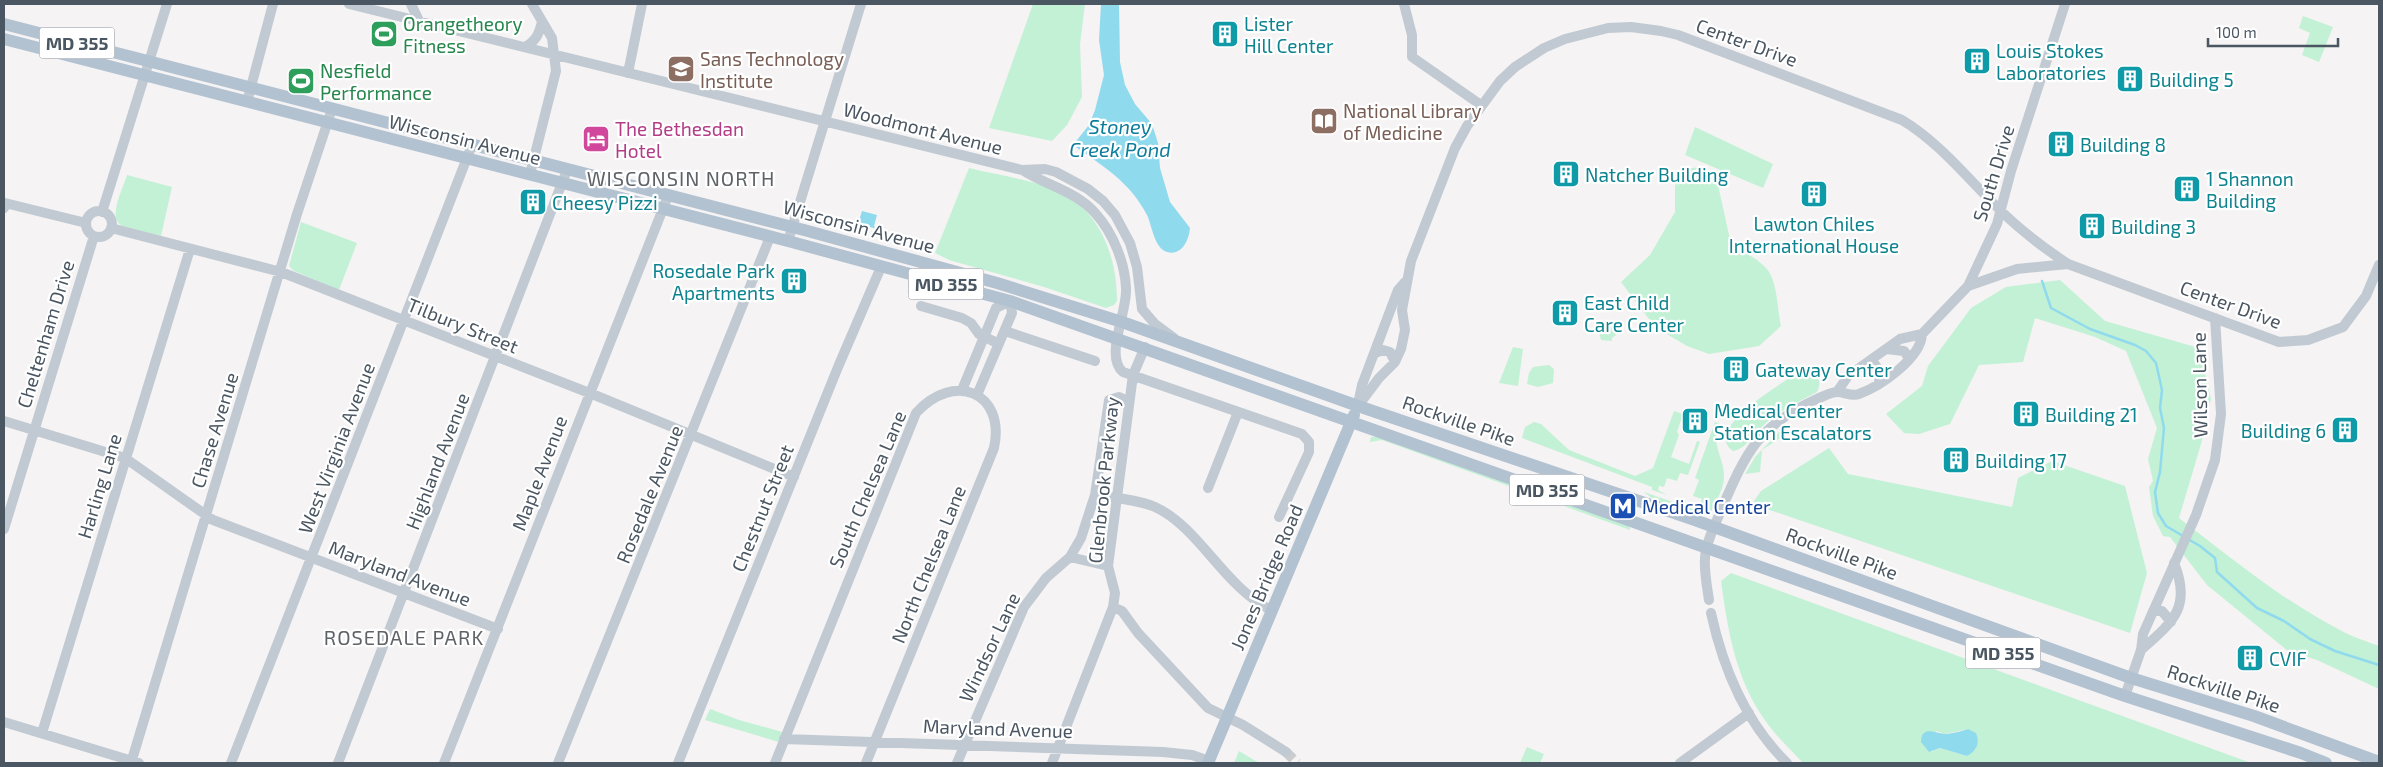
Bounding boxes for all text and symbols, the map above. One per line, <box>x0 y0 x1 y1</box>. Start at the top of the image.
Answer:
place label: Orangetheory Fitness <box>403 12 522 57</box>
place label: Lister Hill Center <box>1244 12 1334 57</box>
street label: Center Drive <box>1693 13 1801 71</box>
scale bar <box>2208 15 2338 47</box>
sports icon: Orangetheory Fitness <box>369 19 399 49</box>
building icon: Lister Hill Center <box>1210 19 1240 49</box>
text: 100 m <box>2216 23 2257 41</box>
road number: MD 355 <box>40 28 114 58</box>
place label: Louis Stokes Laboratories <box>1996 39 2106 84</box>
building icon: Louis Stokes Laboratories <box>1962 46 1992 76</box>
place label: Sans Technology Institute <box>700 47 844 92</box>
school or university icon: Sans Technology Institute <box>666 54 696 84</box>
place label: Nesfield Performance <box>320 59 432 104</box>
building icon: Building 5 <box>2115 64 2145 94</box>
sports icon: Nesfield Performance <box>286 66 316 96</box>
place label: Building 5 <box>2149 68 2234 91</box>
street label: Woodmont Avenue <box>841 97 1005 159</box>
place label: National Library of Medicine <box>1343 99 1481 144</box>
library icon: National Library of Medicine <box>1309 106 1339 136</box>
street label: Wisconsin Avenue <box>386 109 544 169</box>
water label: Stoney Creek Pond <box>1069 114 1171 161</box>
place label: The Bethesdan Hotel <box>615 117 744 162</box>
street label: South Drive <box>1967 122 2019 224</box>
hotel icon: The Bethesdan Hotel <box>581 124 611 154</box>
building icon: Building 8 <box>2046 129 2076 159</box>
place label: Building 8 <box>2080 133 2166 156</box>
building icon: Natcher Building <box>1551 159 1581 189</box>
place label: Natcher Building <box>1585 163 1729 186</box>
district label: WISCONSIN NORTH <box>587 166 775 190</box>
place label: 1 Shannon Building <box>2206 167 2294 212</box>
building icon: 1 Shannon Building <box>2172 174 2202 204</box>
building icon: Lawton Chiles International House <box>1799 179 1829 209</box>
building icon: Cheesy Pizzi <box>518 187 548 217</box>
place label: Cheesy Pizzi <box>552 191 658 214</box>
street label: Wisconsin Avenue <box>781 195 937 257</box>
building icon: Building 3 <box>2077 211 2107 241</box>
place label: Lawton Chiles International House <box>1729 212 1899 257</box>
place label: Building 3 <box>2111 215 2196 238</box>
street label: Cheltenham Drive <box>12 257 78 411</box>
place label: Rosedale Park Apartments <box>652 259 775 304</box>
building icon: Rosedale Park Apartments <box>779 266 809 296</box>
road number: MD 355 <box>908 268 984 300</box>
street label: Center Drive <box>2177 275 2285 333</box>
place label: East Child Care Center <box>1584 291 1685 336</box>
street label: Tilbury Street <box>404 292 522 358</box>
building icon: East Child Care Center <box>1550 298 1580 328</box>
street label: Wilson Lane <box>2187 332 2211 438</box>
building icon: Gateway Center <box>1721 354 1751 384</box>
place label: Gateway Center <box>1755 358 1892 381</box>
street label: West Virginia Avenue <box>293 359 379 537</box>
street label: Chase Avenue <box>186 369 242 491</box>
street label: Highland Avenue <box>400 389 474 533</box>
street label: Rockville Pike <box>1400 390 1518 450</box>
street label: Glenbrook Parkway <box>1083 396 1123 564</box>
place label: Medical Center Station Escalators <box>1714 399 1872 444</box>
building icon: Building 21 <box>2011 399 2041 429</box>
place label: Building 21 <box>2045 403 2138 426</box>
building icon: Medical Center Station Escalators <box>1680 406 1710 436</box>
street label: South Chelsea Lane <box>823 407 911 571</box>
street label: Maple Avenue <box>507 412 571 534</box>
building icon: Building 6 <box>2330 415 2360 445</box>
place label: Building 6 <box>2241 419 2326 442</box>
street label: Rosedale Avenue <box>611 422 687 566</box>
street label: Harling Lane <box>72 431 126 541</box>
street label: Chestnut Street <box>726 441 798 575</box>
building icon: Building 17 <box>1941 445 1971 475</box>
place label: Building 17 <box>1975 449 2067 472</box>
road number: MD 355 <box>1510 474 1584 506</box>
street label: North Chelsea Lane <box>886 482 970 646</box>
metro station icon: Medical Center <box>1608 491 1638 521</box>
place label: Medical Center <box>1642 495 1771 518</box>
street label: Jones Bridge Road <box>1225 501 1307 653</box>
street label: Rockville Pike <box>1783 522 1901 584</box>
street label: Maryland Avenue <box>326 535 474 611</box>
street label: Windsor Lane <box>954 589 1024 705</box>
district label: ROSEDALE PARK <box>324 625 484 649</box>
road number: MD 355 <box>1966 638 2040 668</box>
building icon: CVIF <box>2235 643 2265 673</box>
place label: CVIF <box>2269 647 2307 670</box>
street label: Rockville Pike <box>2165 659 2283 717</box>
street label: Maryland Avenue <box>923 714 1073 742</box>

